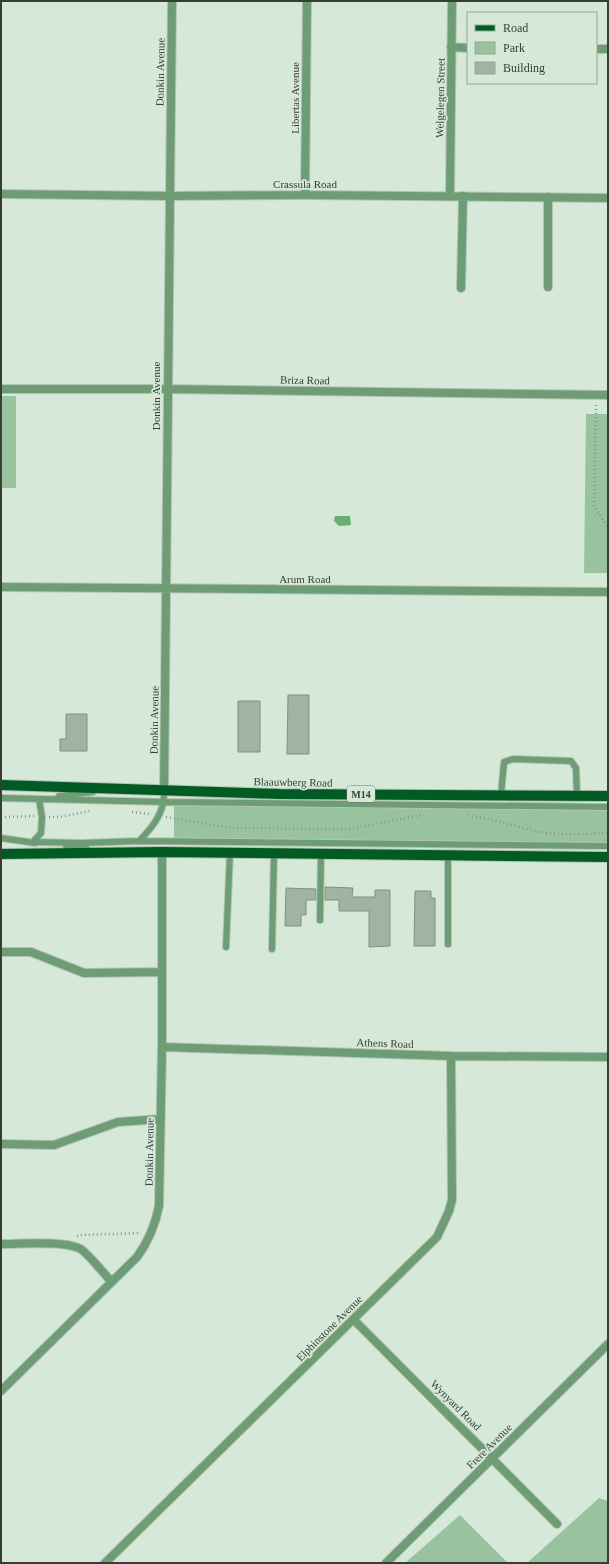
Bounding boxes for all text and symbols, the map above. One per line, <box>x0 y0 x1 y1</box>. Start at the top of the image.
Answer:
legend <box>467 12 597 84</box>
text: Road <box>503 21 528 35</box>
street label: Donkin Avenue <box>153 38 167 106</box>
text: Park <box>503 41 525 55</box>
street label: Welgelegen Street <box>433 58 447 138</box>
text: Building <box>503 61 545 75</box>
street label: Libertas Avenue <box>289 62 301 134</box>
street label: Crassula Road <box>273 178 337 190</box>
street label: Donkin Avenue <box>150 362 162 430</box>
street label: Briza Road <box>280 374 330 386</box>
street label: Arum Road <box>279 573 331 585</box>
street label: Donkin Avenue <box>147 686 161 754</box>
street label: Blaauwberg Road <box>253 775 333 789</box>
road number: M14 <box>347 786 375 802</box>
street label: Athens Road <box>356 1036 414 1050</box>
street label: Donkin Avenue <box>142 1118 156 1186</box>
street label: Elphinstone Avenue <box>294 1293 364 1363</box>
street label: Wynyard Road <box>428 1377 484 1433</box>
street label: Frere Avenue <box>464 1421 514 1471</box>

